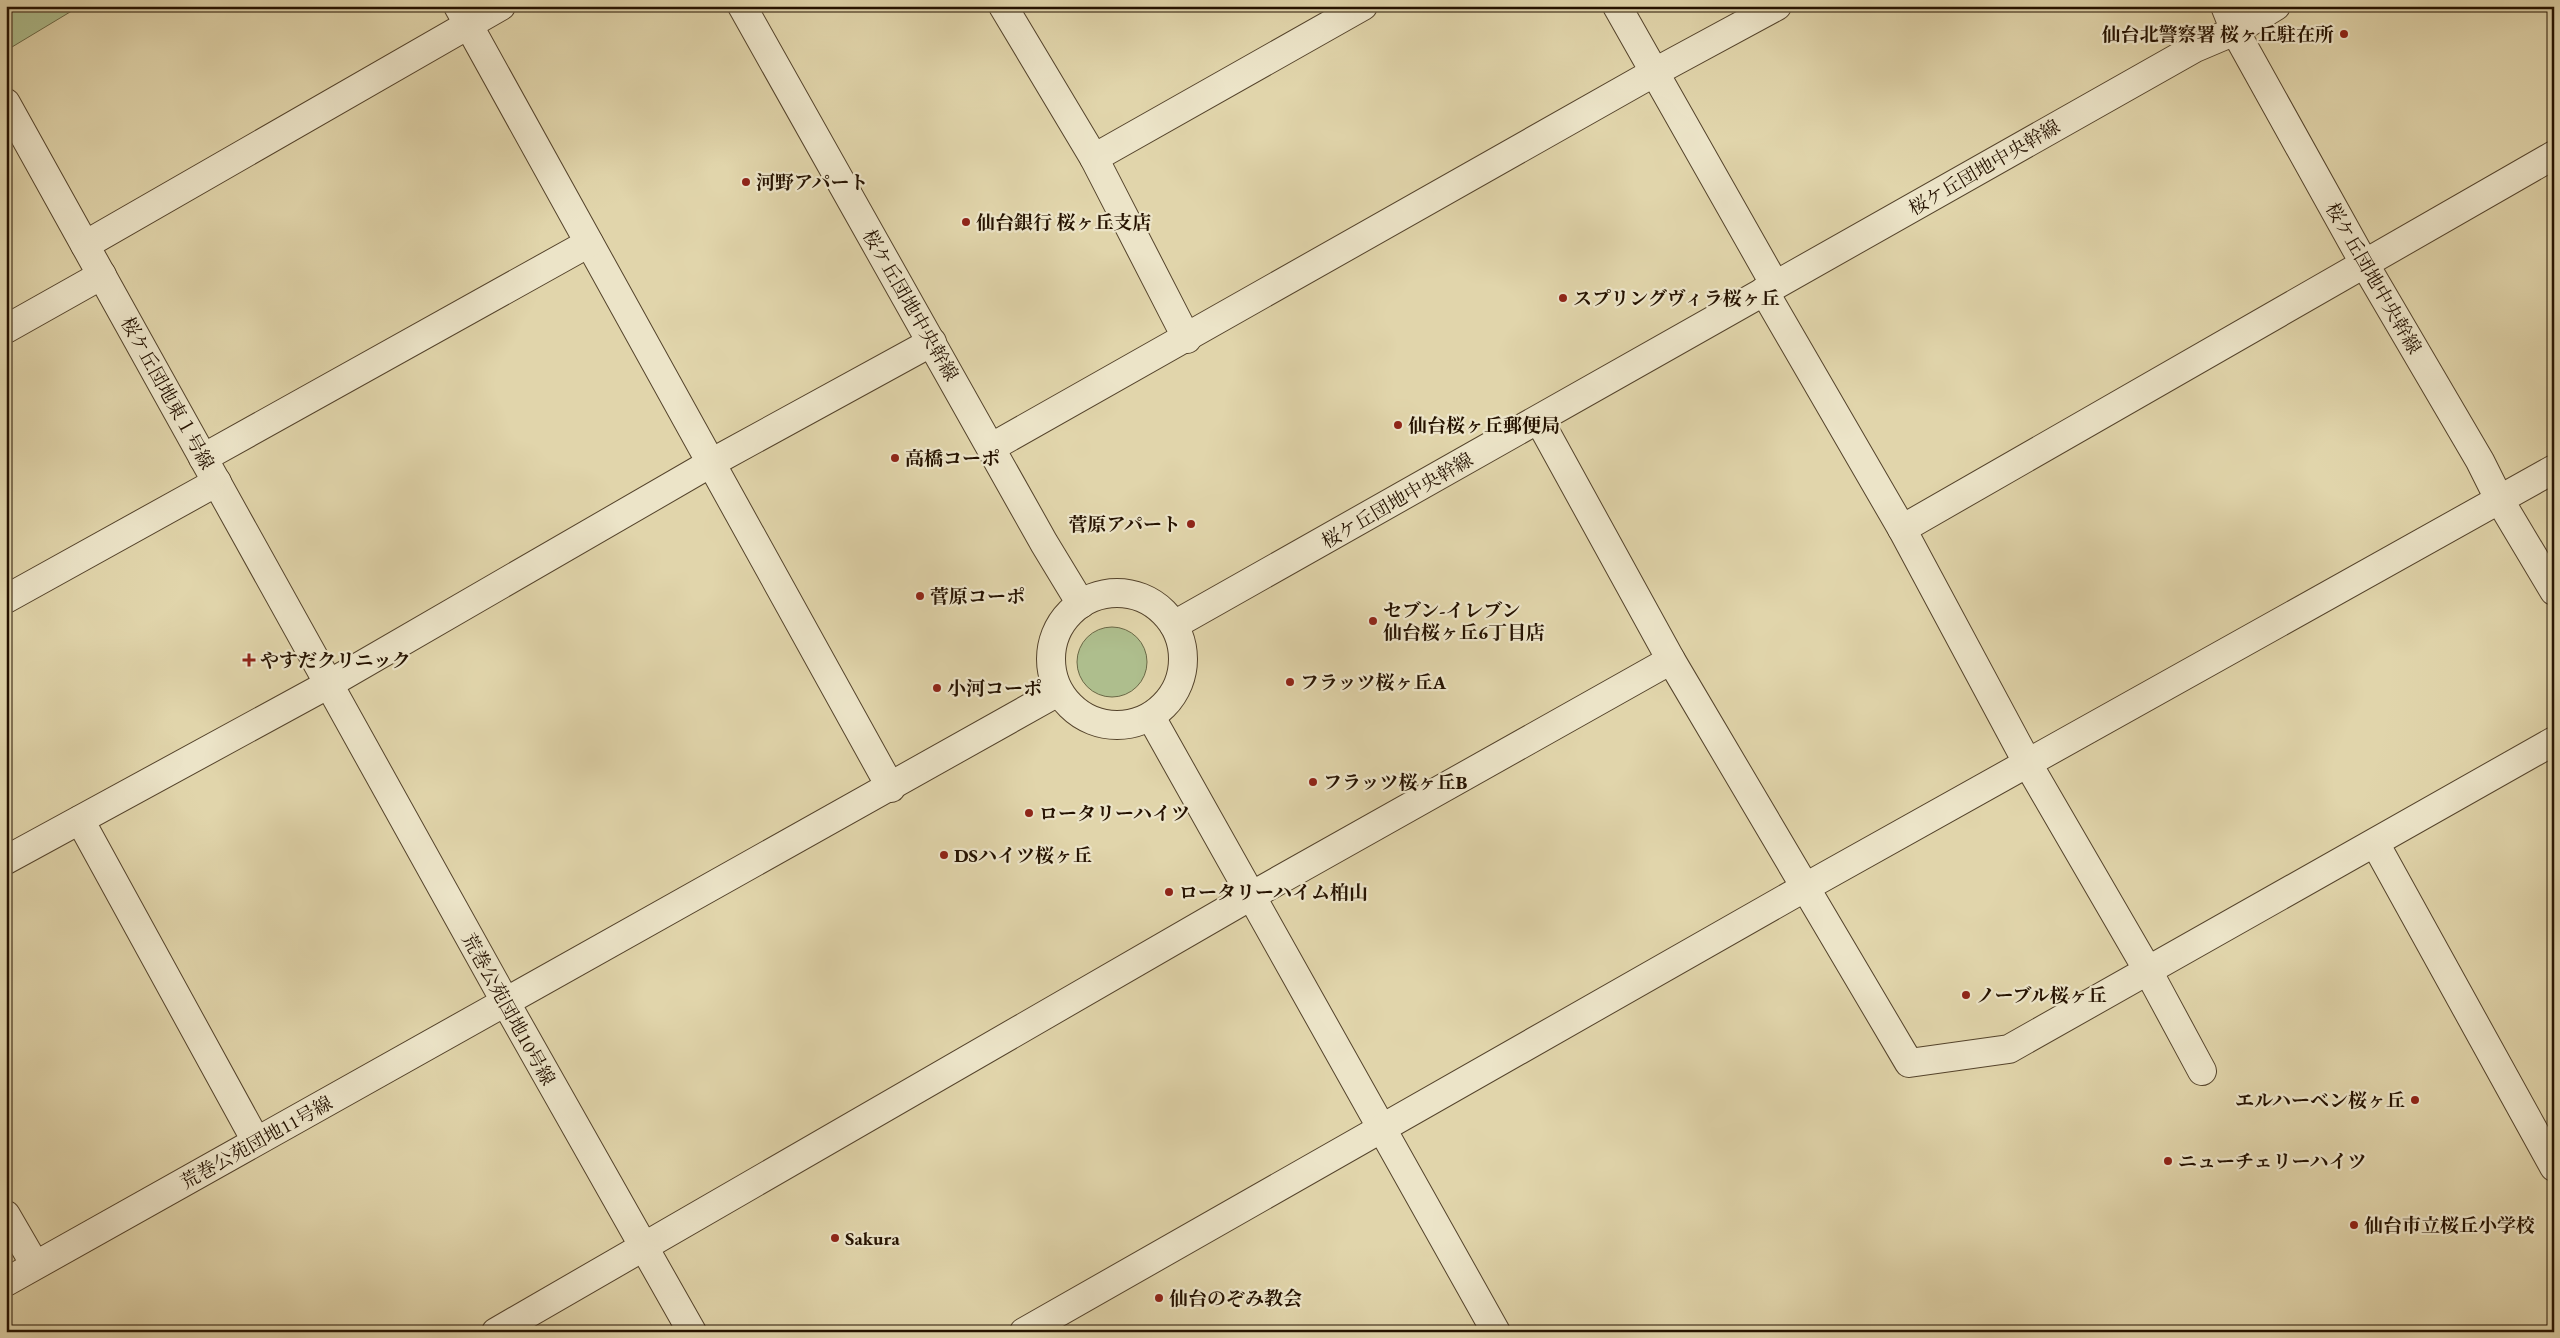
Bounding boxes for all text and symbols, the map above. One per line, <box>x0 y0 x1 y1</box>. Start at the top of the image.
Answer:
place label: 仙台北警察署 桜ヶ丘駐在所 <box>2101 22 2334 47</box>
marker: 仙台北警察署 桜ヶ丘駐在所 <box>2338 28 2350 40</box>
street label: 桜ケ丘団地中央幹線 <box>1904 114 2065 221</box>
place label: 河野アパート <box>756 170 868 195</box>
marker: 河野アパート <box>740 176 752 188</box>
street label: 桜ケ丘団地中央幹線 <box>2320 198 2427 359</box>
place label: 仙台銀行 桜ヶ丘支店 <box>976 210 1152 235</box>
marker: 仙台銀行 桜ヶ丘支店 <box>960 216 972 228</box>
street label: 桜ケ丘団地中央幹線 <box>857 225 964 386</box>
place label: スプリングヴィラ桜ヶ丘 <box>1573 286 1780 311</box>
marker: スプリングヴィラ桜ヶ丘 <box>1557 292 1569 304</box>
street label: 桜ケ丘団地東１号線 <box>115 312 220 474</box>
place label: 仙台桜ヶ丘郵便局 <box>1408 413 1560 438</box>
marker: 仙台桜ヶ丘郵便局 <box>1392 419 1404 431</box>
place label: 高橋コーポ <box>905 446 1000 471</box>
street label: 桜ケ丘団地中央幹線 <box>1317 447 1478 554</box>
marker: 高橋コーポ <box>889 452 901 464</box>
place label: 菅原アパート <box>1069 512 1181 537</box>
marker: 菅原アパート <box>1185 518 1197 530</box>
place label: 菅原コーポ <box>930 584 1025 609</box>
marker: 菅原コーポ <box>914 590 926 602</box>
place label: セブン-イレブン 仙台桜ヶ丘6丁目店 <box>1383 598 1545 645</box>
marker: セブン-イレブン 仙台桜ヶ丘6丁目店 <box>1367 615 1379 627</box>
place label: やすだクリニック <box>260 648 411 673</box>
marker: やすだクリニック <box>242 653 256 667</box>
place label: フラッツ桜ヶ丘A <box>1300 670 1447 695</box>
place label: 小河コーポ <box>947 676 1042 701</box>
marker: フラッツ桜ヶ丘A <box>1284 676 1296 688</box>
marker: 小河コーポ <box>931 682 943 694</box>
place label: フラッツ桜ヶ丘B <box>1323 770 1468 795</box>
marker: フラッツ桜ヶ丘B <box>1307 776 1319 788</box>
place label: ロータリーハイツ <box>1039 801 1190 826</box>
marker: ロータリーハイツ <box>1023 807 1035 819</box>
place label: DSハイツ桜ヶ丘 <box>954 843 1092 868</box>
marker: DSハイツ桜ヶ丘 <box>938 849 950 861</box>
place label: ロータリーハイム柏山 <box>1179 880 1368 905</box>
marker: ロータリーハイム柏山 <box>1163 886 1175 898</box>
street label: 荒巻公苑団地10号線 <box>456 929 561 1090</box>
place label: ノーブル桜ヶ丘 <box>1976 983 2107 1008</box>
marker: ノーブル桜ヶ丘 <box>1960 989 1972 1001</box>
place label: エルハーベン桜ヶ丘 <box>2235 1088 2405 1113</box>
street label: 荒巻公苑団地11号線 <box>176 1090 337 1195</box>
marker: エルハーベン桜ヶ丘 <box>2409 1094 2421 1106</box>
place label: ニューチェリーハイツ <box>2178 1149 2366 1174</box>
marker: ニューチェリーハイツ <box>2162 1155 2174 1167</box>
place label: 仙台市立桜丘小学校 <box>2364 1213 2535 1238</box>
marker: 仙台市立桜丘小学校 <box>2348 1219 2360 1231</box>
place label: Sakura <box>845 1226 900 1251</box>
marker: Sakura <box>829 1232 841 1244</box>
place label: 仙台のぞみ教会 <box>1169 1286 1302 1311</box>
marker: 仙台のぞみ教会 <box>1153 1292 1165 1304</box>

